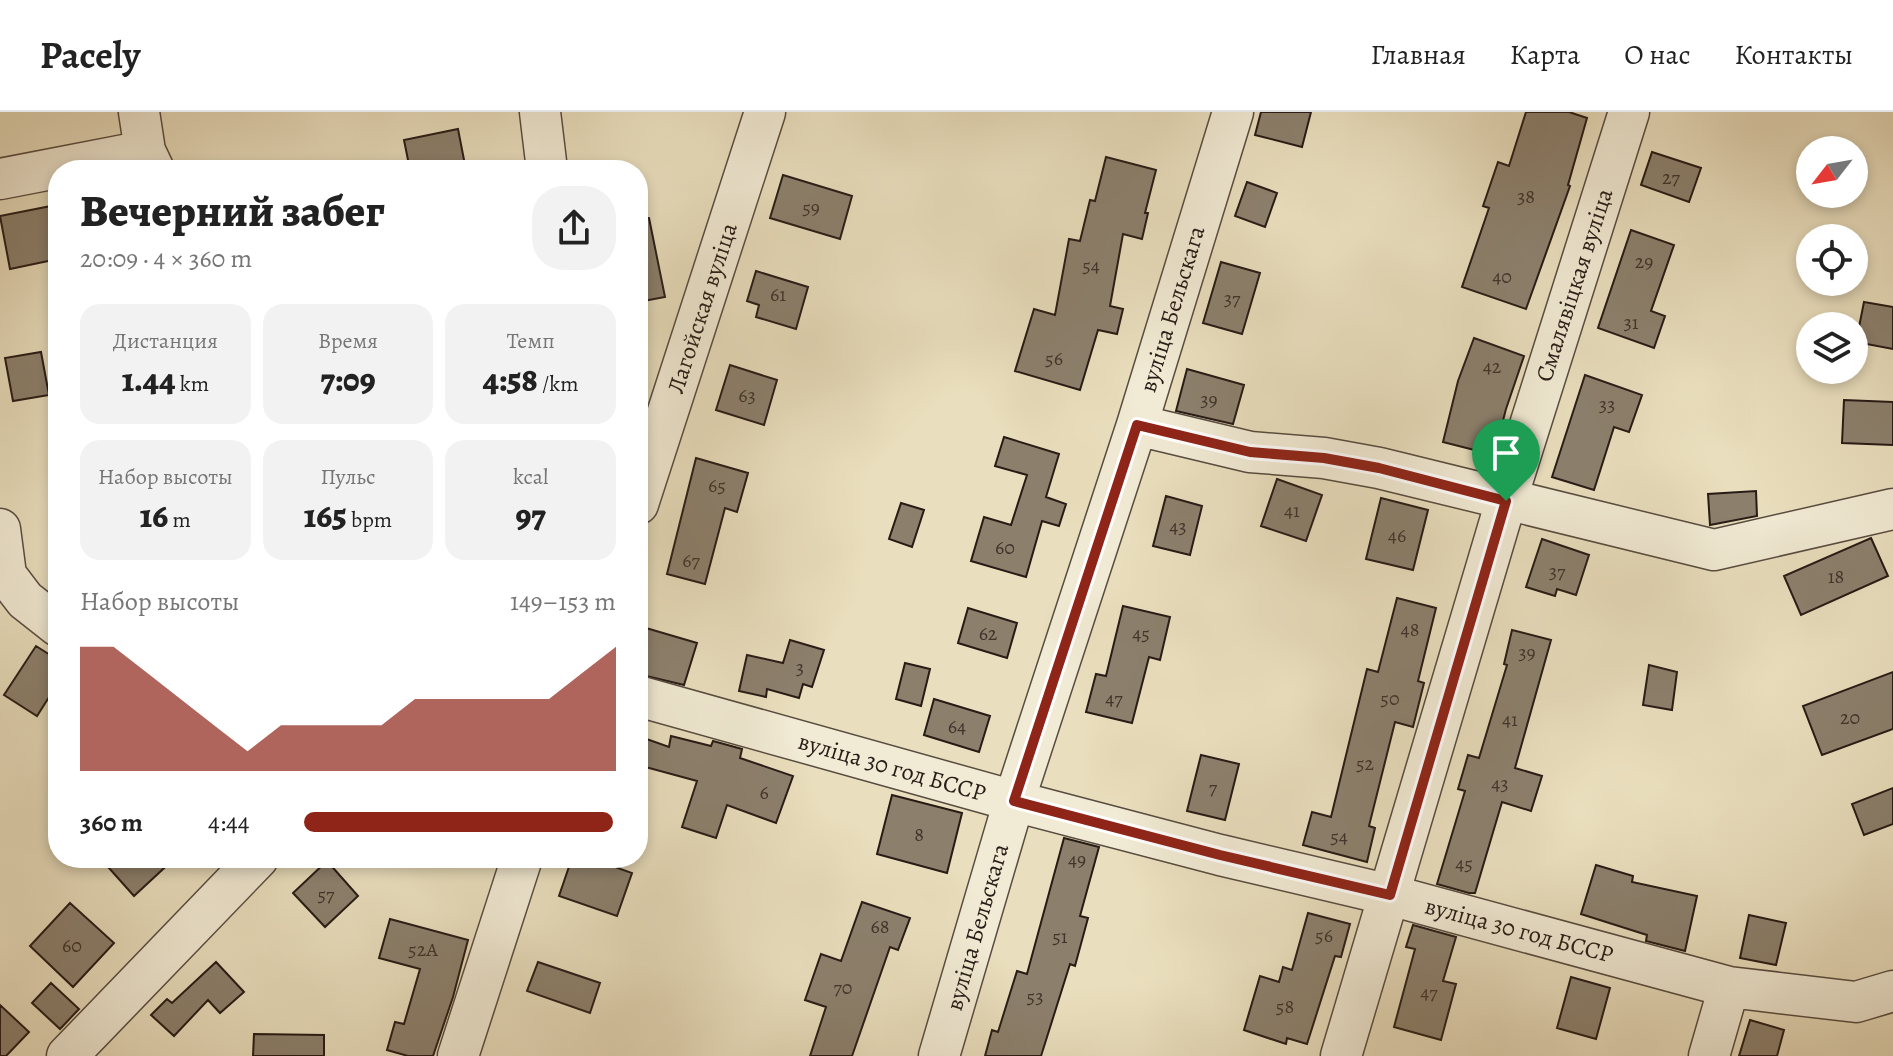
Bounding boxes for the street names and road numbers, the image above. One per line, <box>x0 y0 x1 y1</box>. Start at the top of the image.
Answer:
street label: Смалявіцкая вуліца <box>1528 184 1620 386</box>
street label: Лагойская вуліца <box>659 219 745 397</box>
street label: вуліца Бельскага <box>1132 222 1212 396</box>
street label: вуліца 30 год БССР <box>795 725 989 809</box>
street label: вуліца Бельскага <box>938 840 1016 1014</box>
street label: вуліца 30 год БССР <box>1421 889 1617 971</box>

